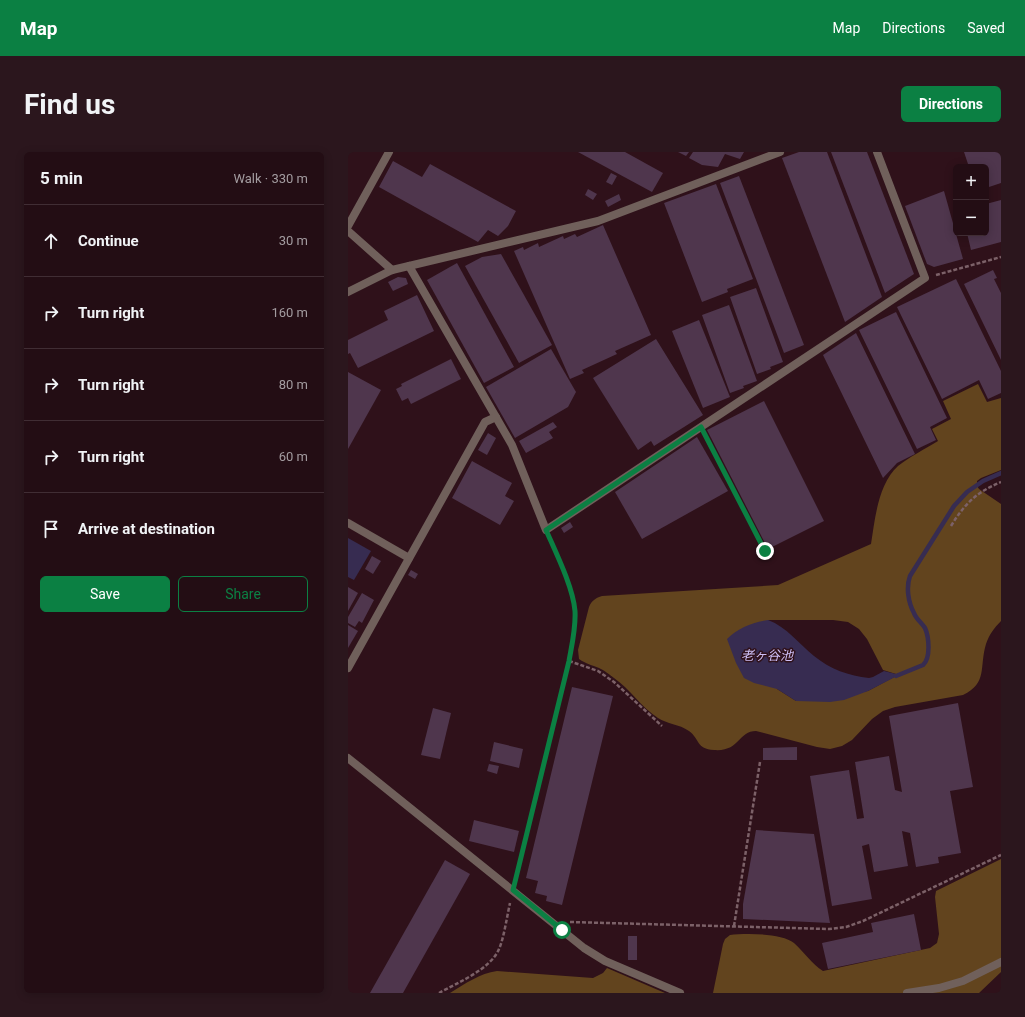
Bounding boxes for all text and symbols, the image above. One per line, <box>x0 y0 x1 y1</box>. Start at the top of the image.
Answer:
text: Map <box>20 17 58 40</box>
text: Map <box>833 20 860 36</box>
text: Directions <box>882 20 945 36</box>
text: Saved <box>967 20 1005 36</box>
button: Directions <box>901 86 1001 122</box>
text: Find us <box>24 88 115 121</box>
map controls <box>953 164 989 236</box>
button: + <box>953 164 989 200</box>
text: 5 min <box>40 168 83 188</box>
text: Walk · 330 m <box>233 171 308 186</box>
button: − <box>953 200 989 236</box>
icon: ahead <box>40 230 62 252</box>
text: Continue <box>78 232 139 250</box>
text: 30 m <box>279 233 308 248</box>
icon: right <box>40 302 62 324</box>
text: Turn right <box>78 304 144 322</box>
text: 160 m <box>271 305 308 320</box>
icon: right <box>40 374 62 396</box>
text: Turn right <box>78 376 144 394</box>
text: 80 m <box>279 377 308 392</box>
icon: right <box>40 446 62 468</box>
text: Turn right <box>78 448 144 466</box>
text: 60 m <box>279 449 308 464</box>
icon: arrive <box>40 518 62 540</box>
text: Arrive at destination <box>78 520 215 538</box>
route end <box>756 542 774 560</box>
button: Save <box>40 576 170 612</box>
button: Share <box>178 576 308 612</box>
water label: 老ヶ谷池 <box>741 648 795 663</box>
route start <box>553 921 571 939</box>

